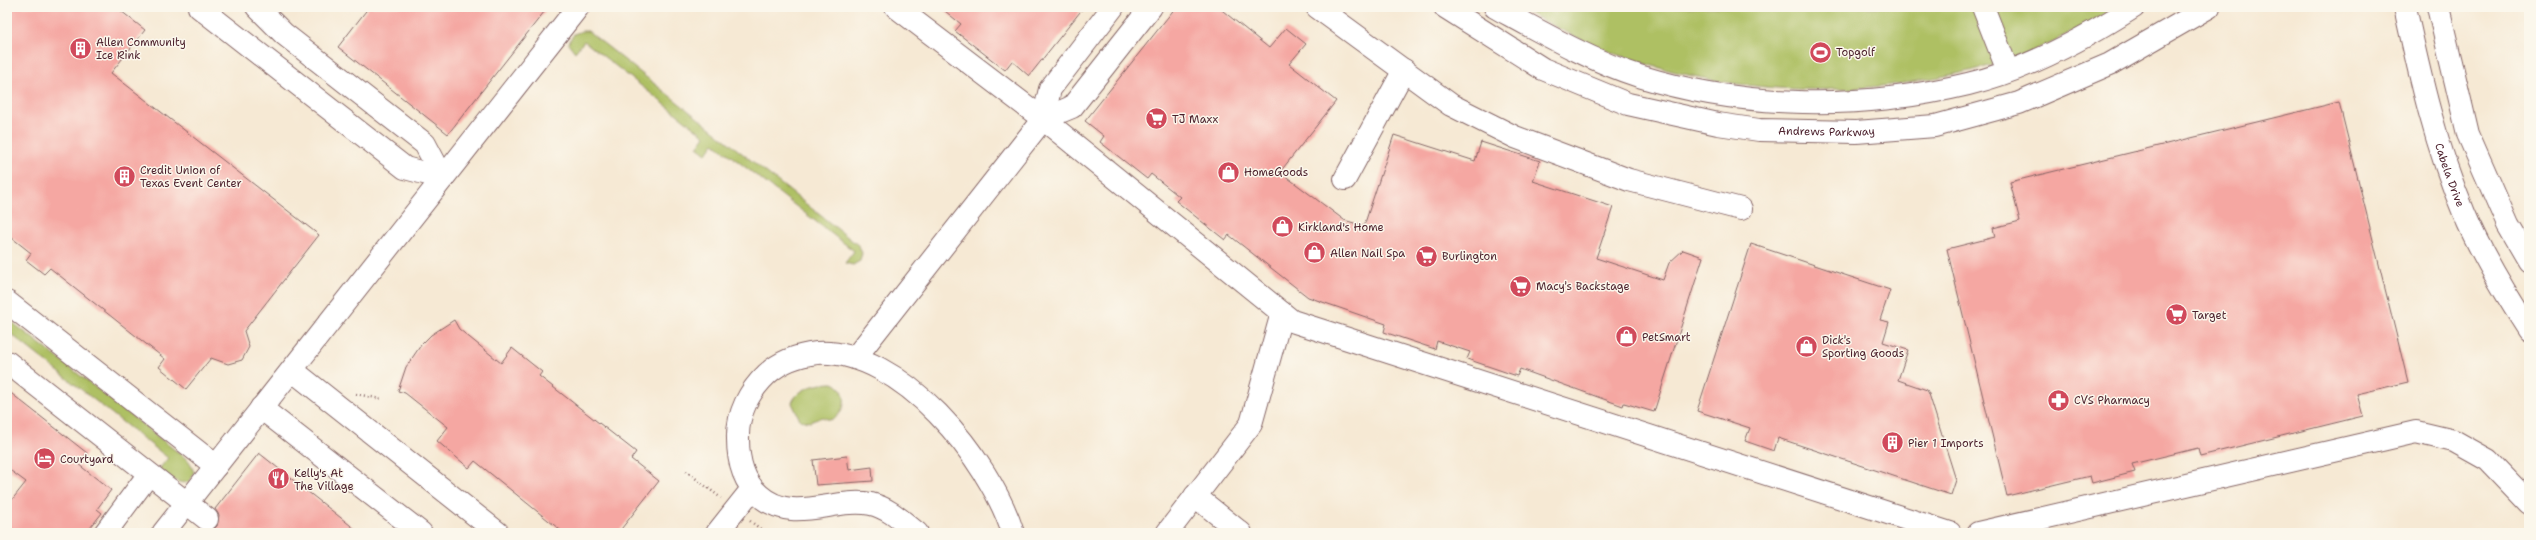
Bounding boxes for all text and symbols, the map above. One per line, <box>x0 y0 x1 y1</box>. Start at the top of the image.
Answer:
building icon: Allen Community Ice Rink <box>67 35 93 61</box>
place label: Allen Community Ice Rink <box>96 35 186 63</box>
sports icon: Topgolf <box>1807 39 1833 65</box>
place label: Topgolf <box>1836 45 1876 60</box>
supermarket icon: TJ Maxx <box>1144 106 1170 132</box>
place label: TJ Maxx <box>1172 112 1219 127</box>
street label: Andrews Parkway <box>1778 123 1875 140</box>
street label: Cabela Drive <box>2432 141 2468 209</box>
shop icon: HomeGoods <box>1216 159 1242 185</box>
building icon: Credit Union of Texas Event Center <box>112 163 138 189</box>
place label: Credit Union of Texas Event Center <box>140 163 242 191</box>
place label: HomeGoods <box>1244 165 1308 180</box>
shop icon: Kirkland's Home <box>1270 214 1296 240</box>
place label: Kirkland's Home <box>1298 220 1384 235</box>
shop icon: Allen Nail Spa <box>1302 240 1328 266</box>
supermarket icon: Burlington <box>1413 243 1439 269</box>
place label: Allen Nail Spa <box>1330 246 1405 261</box>
place label: Burlington <box>1442 249 1497 264</box>
supermarket icon: Macy's Backstage <box>1507 273 1533 299</box>
place label: Macy's Backstage <box>1536 279 1630 294</box>
supermarket icon: Target <box>2164 302 2190 328</box>
place label: Target <box>2192 308 2227 323</box>
shop icon: PetSmart <box>1613 324 1639 350</box>
place label: PetSmart <box>1642 330 1691 345</box>
shop icon: Dick's Sporting Goods <box>1793 333 1819 359</box>
place label: Dick's Sporting Goods <box>1822 333 1904 361</box>
pharmacy icon: CVS Pharmacy <box>2046 387 2072 413</box>
place label: CVS Pharmacy <box>2074 393 2150 408</box>
building icon: Pier 1 Imports <box>1879 430 1905 456</box>
place label: Pier 1 Imports <box>1908 436 1984 451</box>
hotel icon: Courtyard <box>32 446 58 472</box>
place label: Courtyard <box>60 452 114 467</box>
restaurant icon: Kelly's At The Village <box>265 466 291 492</box>
place label: Kelly's At The Village <box>294 466 354 494</box>

